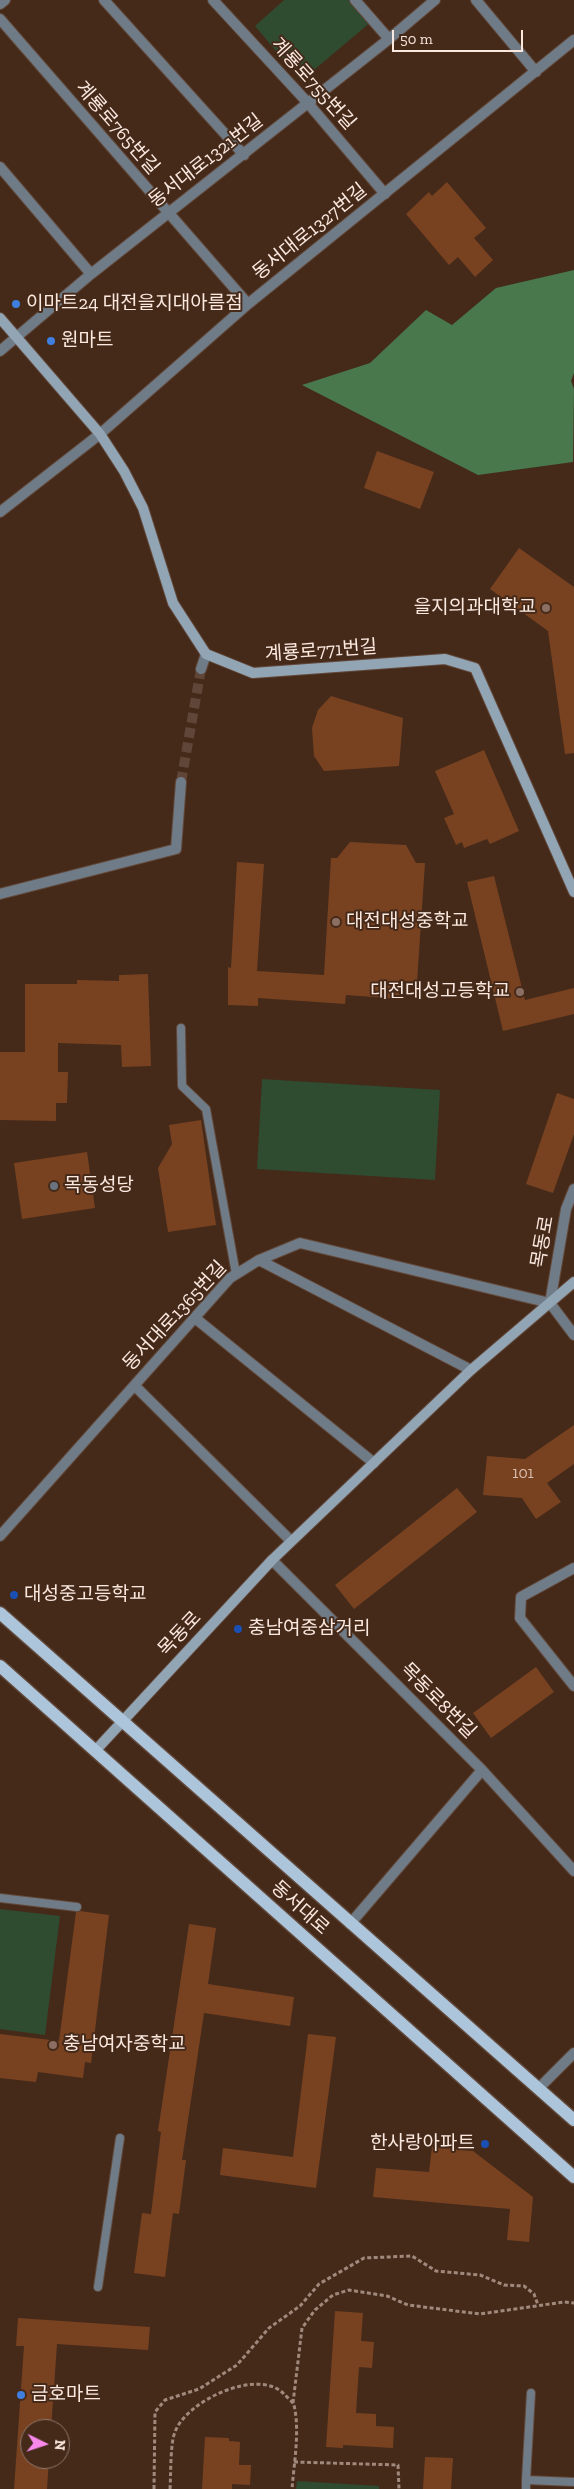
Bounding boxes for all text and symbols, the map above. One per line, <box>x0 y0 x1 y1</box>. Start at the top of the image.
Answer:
scale bar <box>394 20 525 52</box>
text: 50 m <box>400 30 433 48</box>
street label: 계룡로755번길 <box>266 33 360 135</box>
street label: 계룡로765번길 <box>70 77 164 179</box>
street label: 동서대로1321번길 <box>144 109 268 213</box>
street label: 동서대로1327번길 <box>248 179 372 285</box>
place label: 이마트24 대전을지대아름점 <box>26 293 243 315</box>
marker: 이마트24 대전을지대아름점 <box>10 298 22 310</box>
place label: 원마트 <box>61 330 113 352</box>
marker: 원마트 <box>45 335 57 347</box>
place label: 을지의과대학교 <box>414 597 536 619</box>
marker: 을지의과대학교 <box>540 602 552 614</box>
street label: 계룡로771번길 <box>264 636 378 666</box>
place label: 대전대성중학교 <box>346 911 468 933</box>
marker: 대전대성중학교 <box>330 916 342 928</box>
place label: 대전대성고등학교 <box>370 981 510 1003</box>
marker: 대전대성고등학교 <box>514 986 526 998</box>
place label: 목동성당 <box>64 1175 134 1197</box>
marker: 목동성당 <box>48 1180 60 1192</box>
street label: 목동로 <box>527 1214 559 1270</box>
street label: 동서대로1365번길 <box>118 1257 232 1375</box>
house number: 101 <box>512 1463 534 1483</box>
place label: 대성중고등학교 <box>24 1584 146 1606</box>
marker: 대성중고등학교 <box>8 1589 20 1601</box>
street label: 목동로 <box>154 1607 206 1661</box>
place label: 충남여중삼거리 <box>248 1618 370 1640</box>
marker: 충남여중삼거리 <box>232 1623 244 1635</box>
street label: 목동로8번길 <box>395 1658 481 1744</box>
street label: 동서대로 <box>266 1876 334 1940</box>
place label: 충남여자중학교 <box>63 2034 185 2056</box>
marker: 충남여자중학교 <box>47 2039 59 2051</box>
place label: 한사랑아파트 <box>370 2133 475 2155</box>
marker: 한사랑아파트 <box>479 2138 491 2150</box>
place label: 금호마트 <box>31 2384 101 2406</box>
marker: 금호마트 <box>15 2389 27 2401</box>
north arrow <box>20 2419 70 2469</box>
text: N <box>51 2439 68 2451</box>

